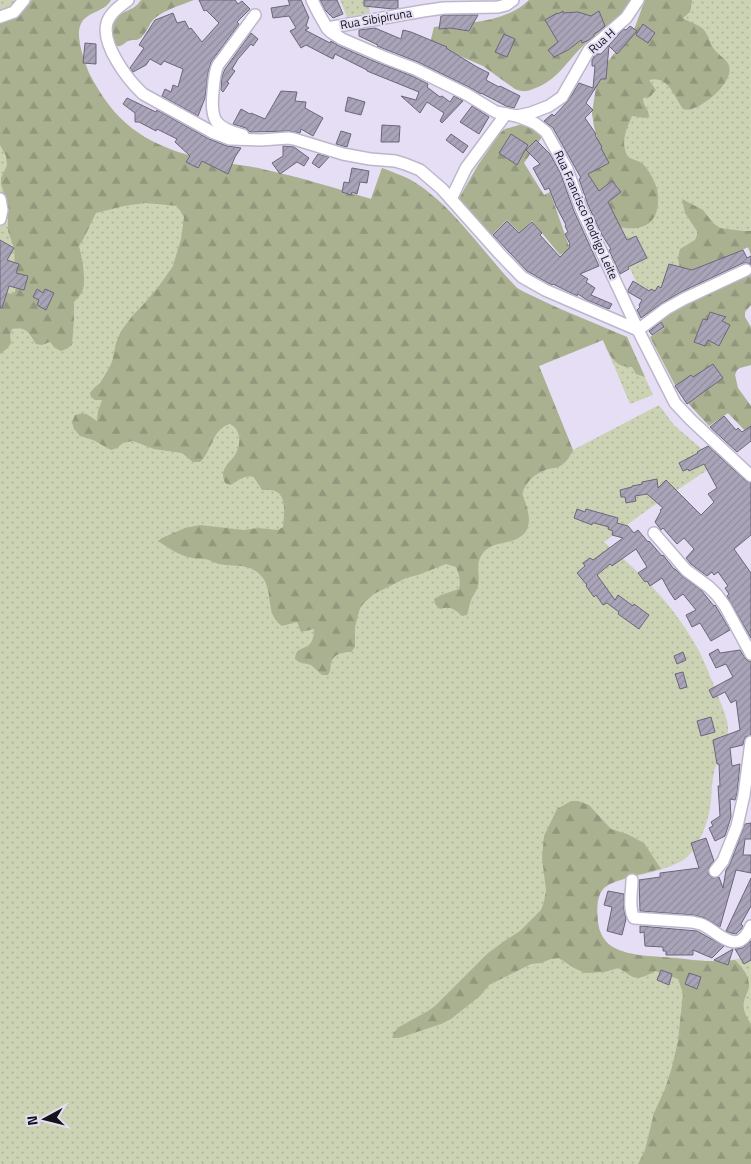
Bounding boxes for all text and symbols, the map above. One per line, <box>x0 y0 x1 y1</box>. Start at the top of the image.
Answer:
street label: Rua Sibipiruna <box>339 3 413 34</box>
street label: Rua H <box>584 23 619 58</box>
street label: Rua Francisco Rodrigo Leite <box>549 147 623 282</box>
north arrow <box>20 1094 70 1144</box>
text: N <box>21 1115 43 1127</box>

